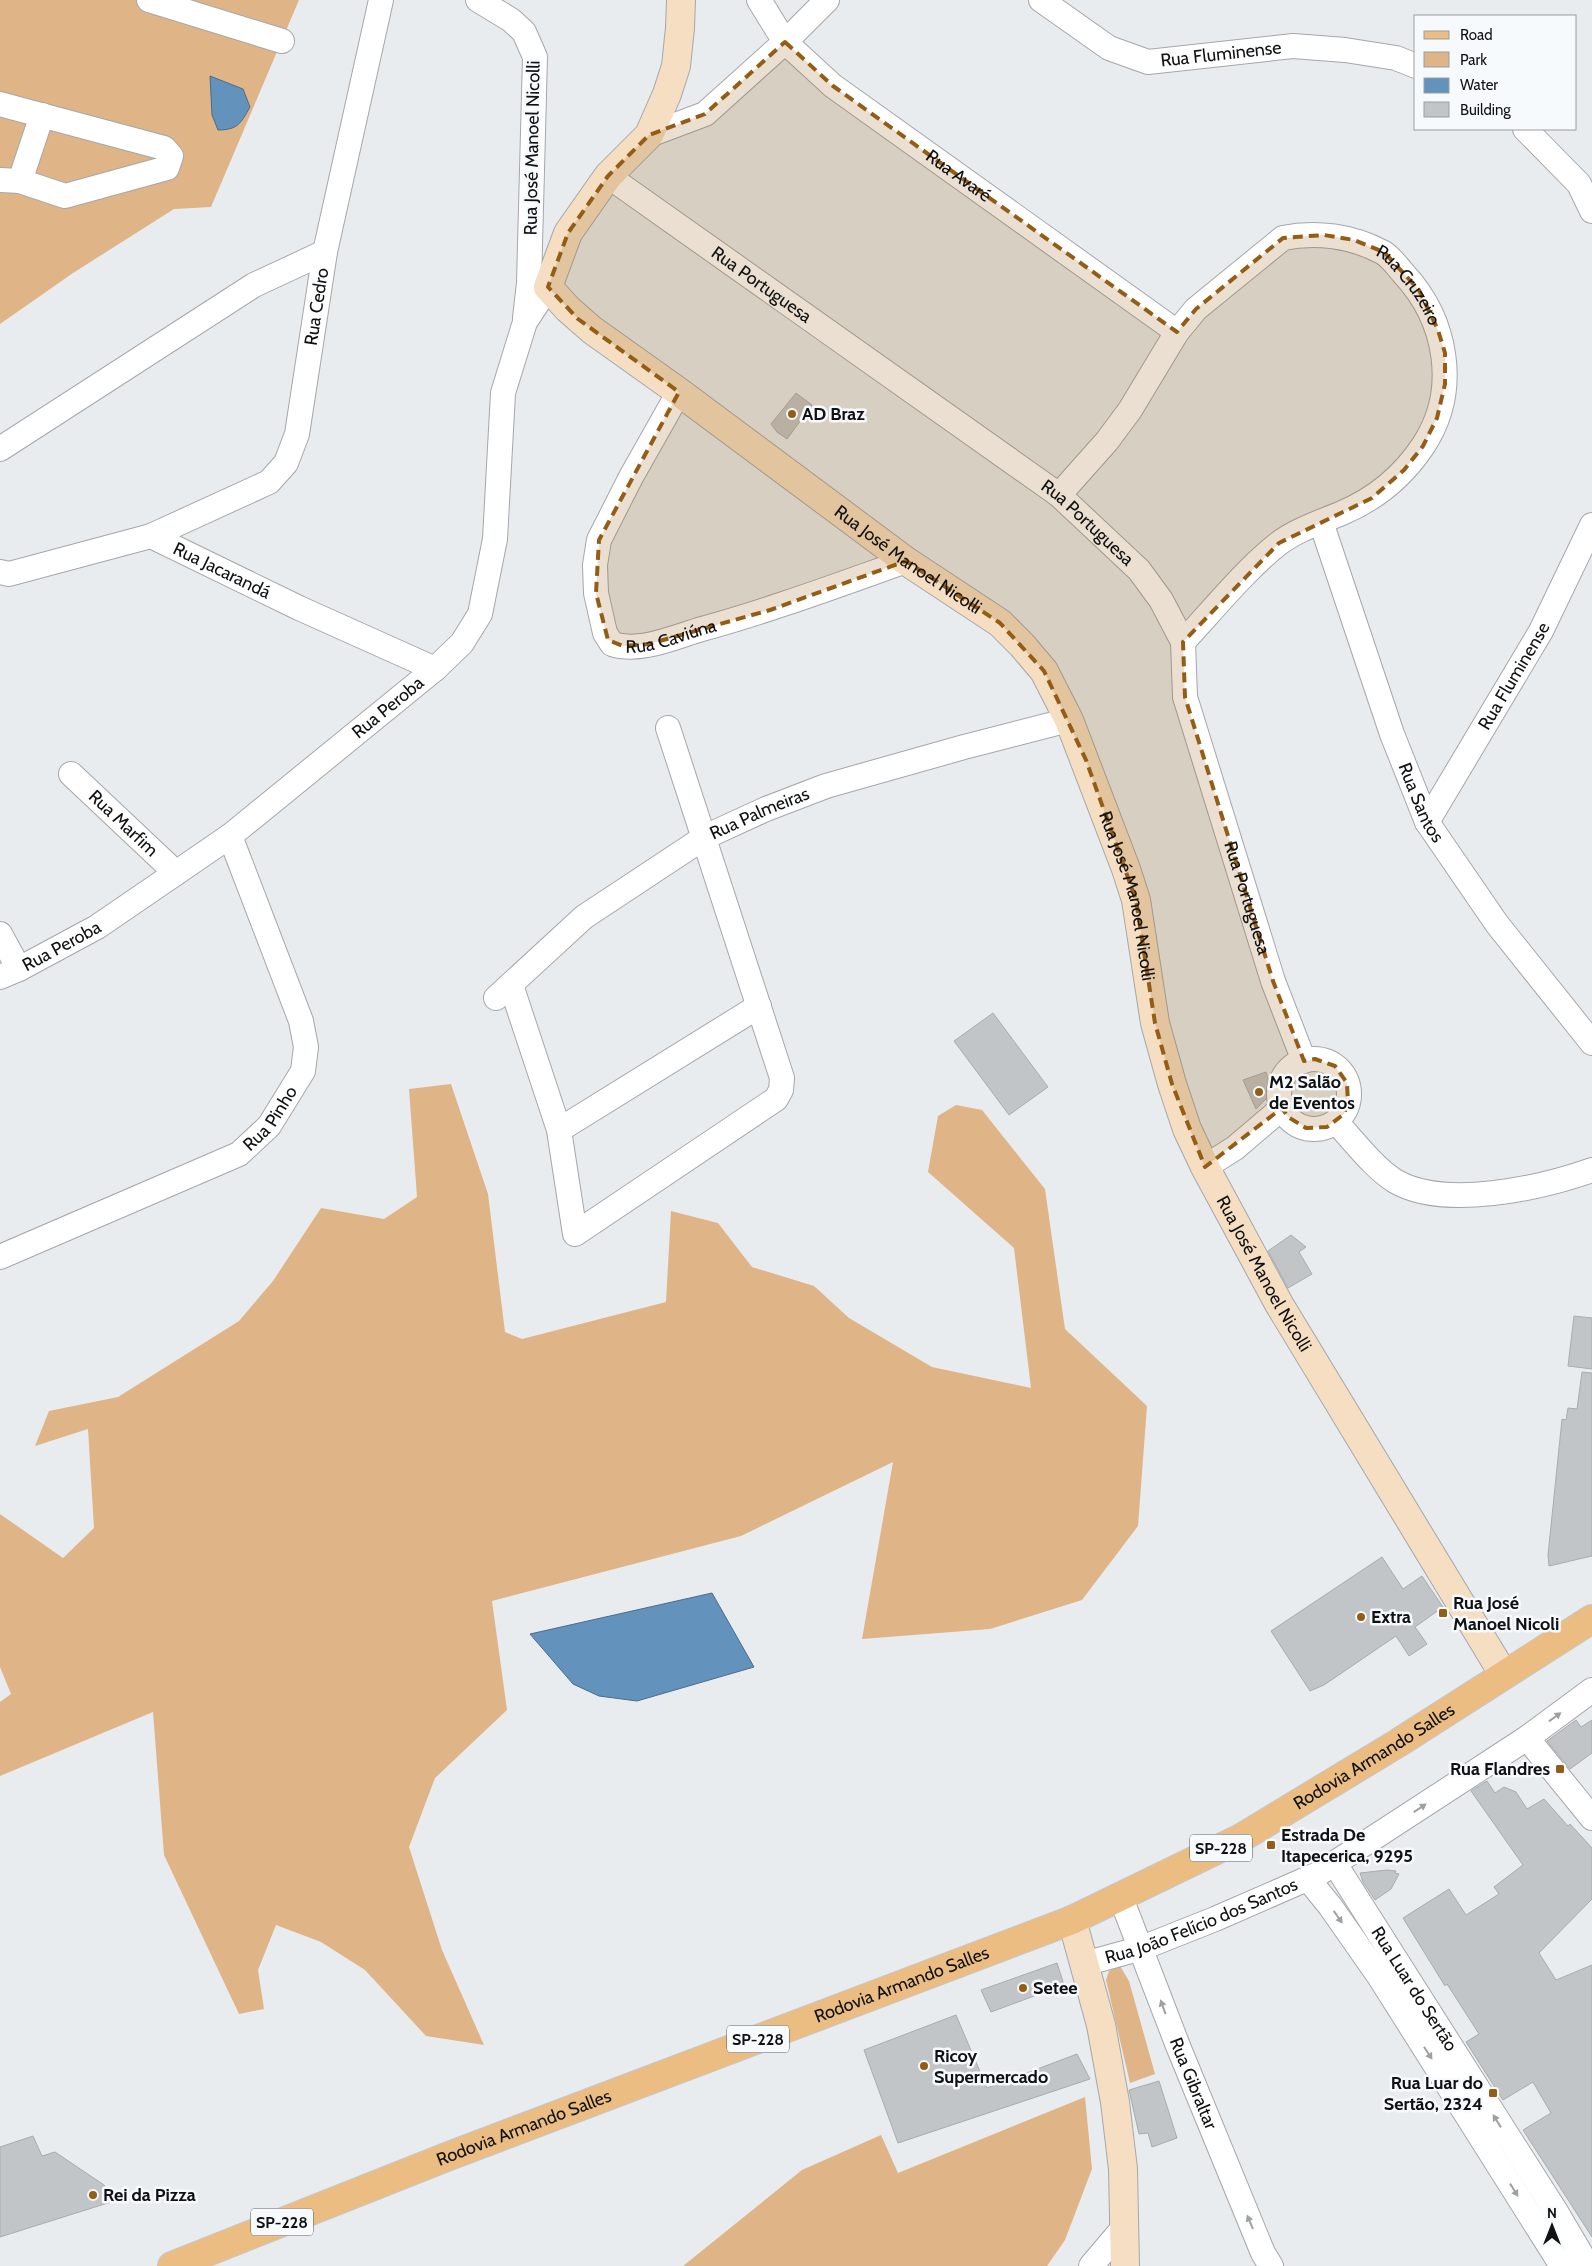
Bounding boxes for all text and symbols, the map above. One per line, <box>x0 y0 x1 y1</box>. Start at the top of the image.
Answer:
legend <box>1414 15 1577 130</box>
text: Road <box>1460 26 1493 44</box>
street label: Rua Fluminense <box>1159 36 1282 72</box>
text: Park <box>1460 51 1487 69</box>
street label: Rua José Manoel Nicolli <box>519 60 545 236</box>
text: Water <box>1460 76 1498 94</box>
text: Building <box>1460 101 1511 119</box>
street label: Rua Avaré <box>922 145 996 207</box>
street label: Rua Cruzeiro <box>1373 240 1445 329</box>
street label: Rua Portuguesa <box>707 242 816 328</box>
street label: Rua Cedro <box>300 266 333 347</box>
place label: AD Braz <box>802 403 865 425</box>
marker: AD Braz <box>786 408 798 420</box>
street label: Rua Portuguesa <box>1037 475 1139 571</box>
street label: Rua José Manoel Nicolli <box>830 500 986 619</box>
street label: Rua Jacarandá <box>170 537 274 604</box>
street label: Rua Caviúna <box>626 614 719 658</box>
street label: Rua Fluminense <box>1474 619 1555 734</box>
street label: Rua Peroba <box>348 671 428 743</box>
street label: Rua Santos <box>1394 759 1449 847</box>
street label: Rua Palmeiras <box>706 783 812 844</box>
street label: Rua Marfim <box>84 785 163 861</box>
street label: Rua José Manoel Nicolli <box>1094 808 1159 982</box>
street label: Rua Portuguesa <box>1219 838 1275 958</box>
street label: Rua Peroba <box>18 916 105 976</box>
place label: M2 Salão de Eventos <box>1269 1071 1355 1114</box>
street label: Rua Pinho <box>238 1082 302 1156</box>
marker: M2 Salão de Eventos <box>1253 1086 1265 1098</box>
street label: Rua José Manoel Nicolli <box>1212 1192 1316 1356</box>
place label: Rua José Manoel Nicoli <box>1453 1592 1559 1635</box>
place label: Extra <box>1371 1606 1411 1628</box>
marker: Rua José Manoel Nicoli <box>1437 1607 1449 1619</box>
marker: Extra <box>1355 1611 1367 1623</box>
street label: Rodovia Armando Salles <box>1290 1699 1459 1815</box>
one-way arrow <box>1548 1713 1561 1723</box>
place label: Rua Flandres <box>1450 1758 1550 1780</box>
marker: Rua Flandres <box>1554 1763 1566 1775</box>
one-way arrow <box>1413 1804 1427 1813</box>
place label: Estrada De Itapecerica, 9295 <box>1281 1824 1413 1867</box>
road number: SP-228 <box>1190 1835 1252 1862</box>
marker: Estrada De Itapecerica, 9295 <box>1265 1839 1277 1851</box>
street label: Rua João Felício dos Santos <box>1103 1873 1301 1969</box>
one-way arrow <box>1333 1910 1343 1924</box>
street label: Rua Luar do Sertão <box>1367 1922 1462 2055</box>
street label: Rodovia Armando Salles <box>811 1941 992 2028</box>
place label: Setee <box>1033 1977 1077 1999</box>
marker: Setee <box>1017 1982 1029 1994</box>
one-way arrow <box>1159 1999 1167 2014</box>
road number: SP-228 <box>727 2026 789 2052</box>
street label: Rua Gibraltar <box>1165 2034 1222 2133</box>
place label: Ricoy Supermercado <box>934 2045 1048 2088</box>
one-way arrow <box>1423 2046 1432 2059</box>
marker: Ricoy Supermercado <box>918 2060 930 2072</box>
place label: Rua Luar do Sertão, 2324 <box>1384 2072 1483 2115</box>
street label: Rodovia Armando Salles <box>433 2085 614 2171</box>
marker: Rua Luar do Sertão, 2324 <box>1487 2087 1499 2099</box>
one-way arrow <box>1493 2114 1502 2127</box>
place label: Rei da Pizza <box>103 2184 196 2206</box>
one-way arrow <box>1509 2184 1519 2197</box>
marker: Rei da Pizza <box>87 2189 99 2201</box>
north arrow <box>1527 2201 1577 2251</box>
text: N <box>1547 2204 1557 2222</box>
road number: SP-228 <box>251 2208 313 2236</box>
one-way arrow <box>1246 2215 1254 2229</box>

